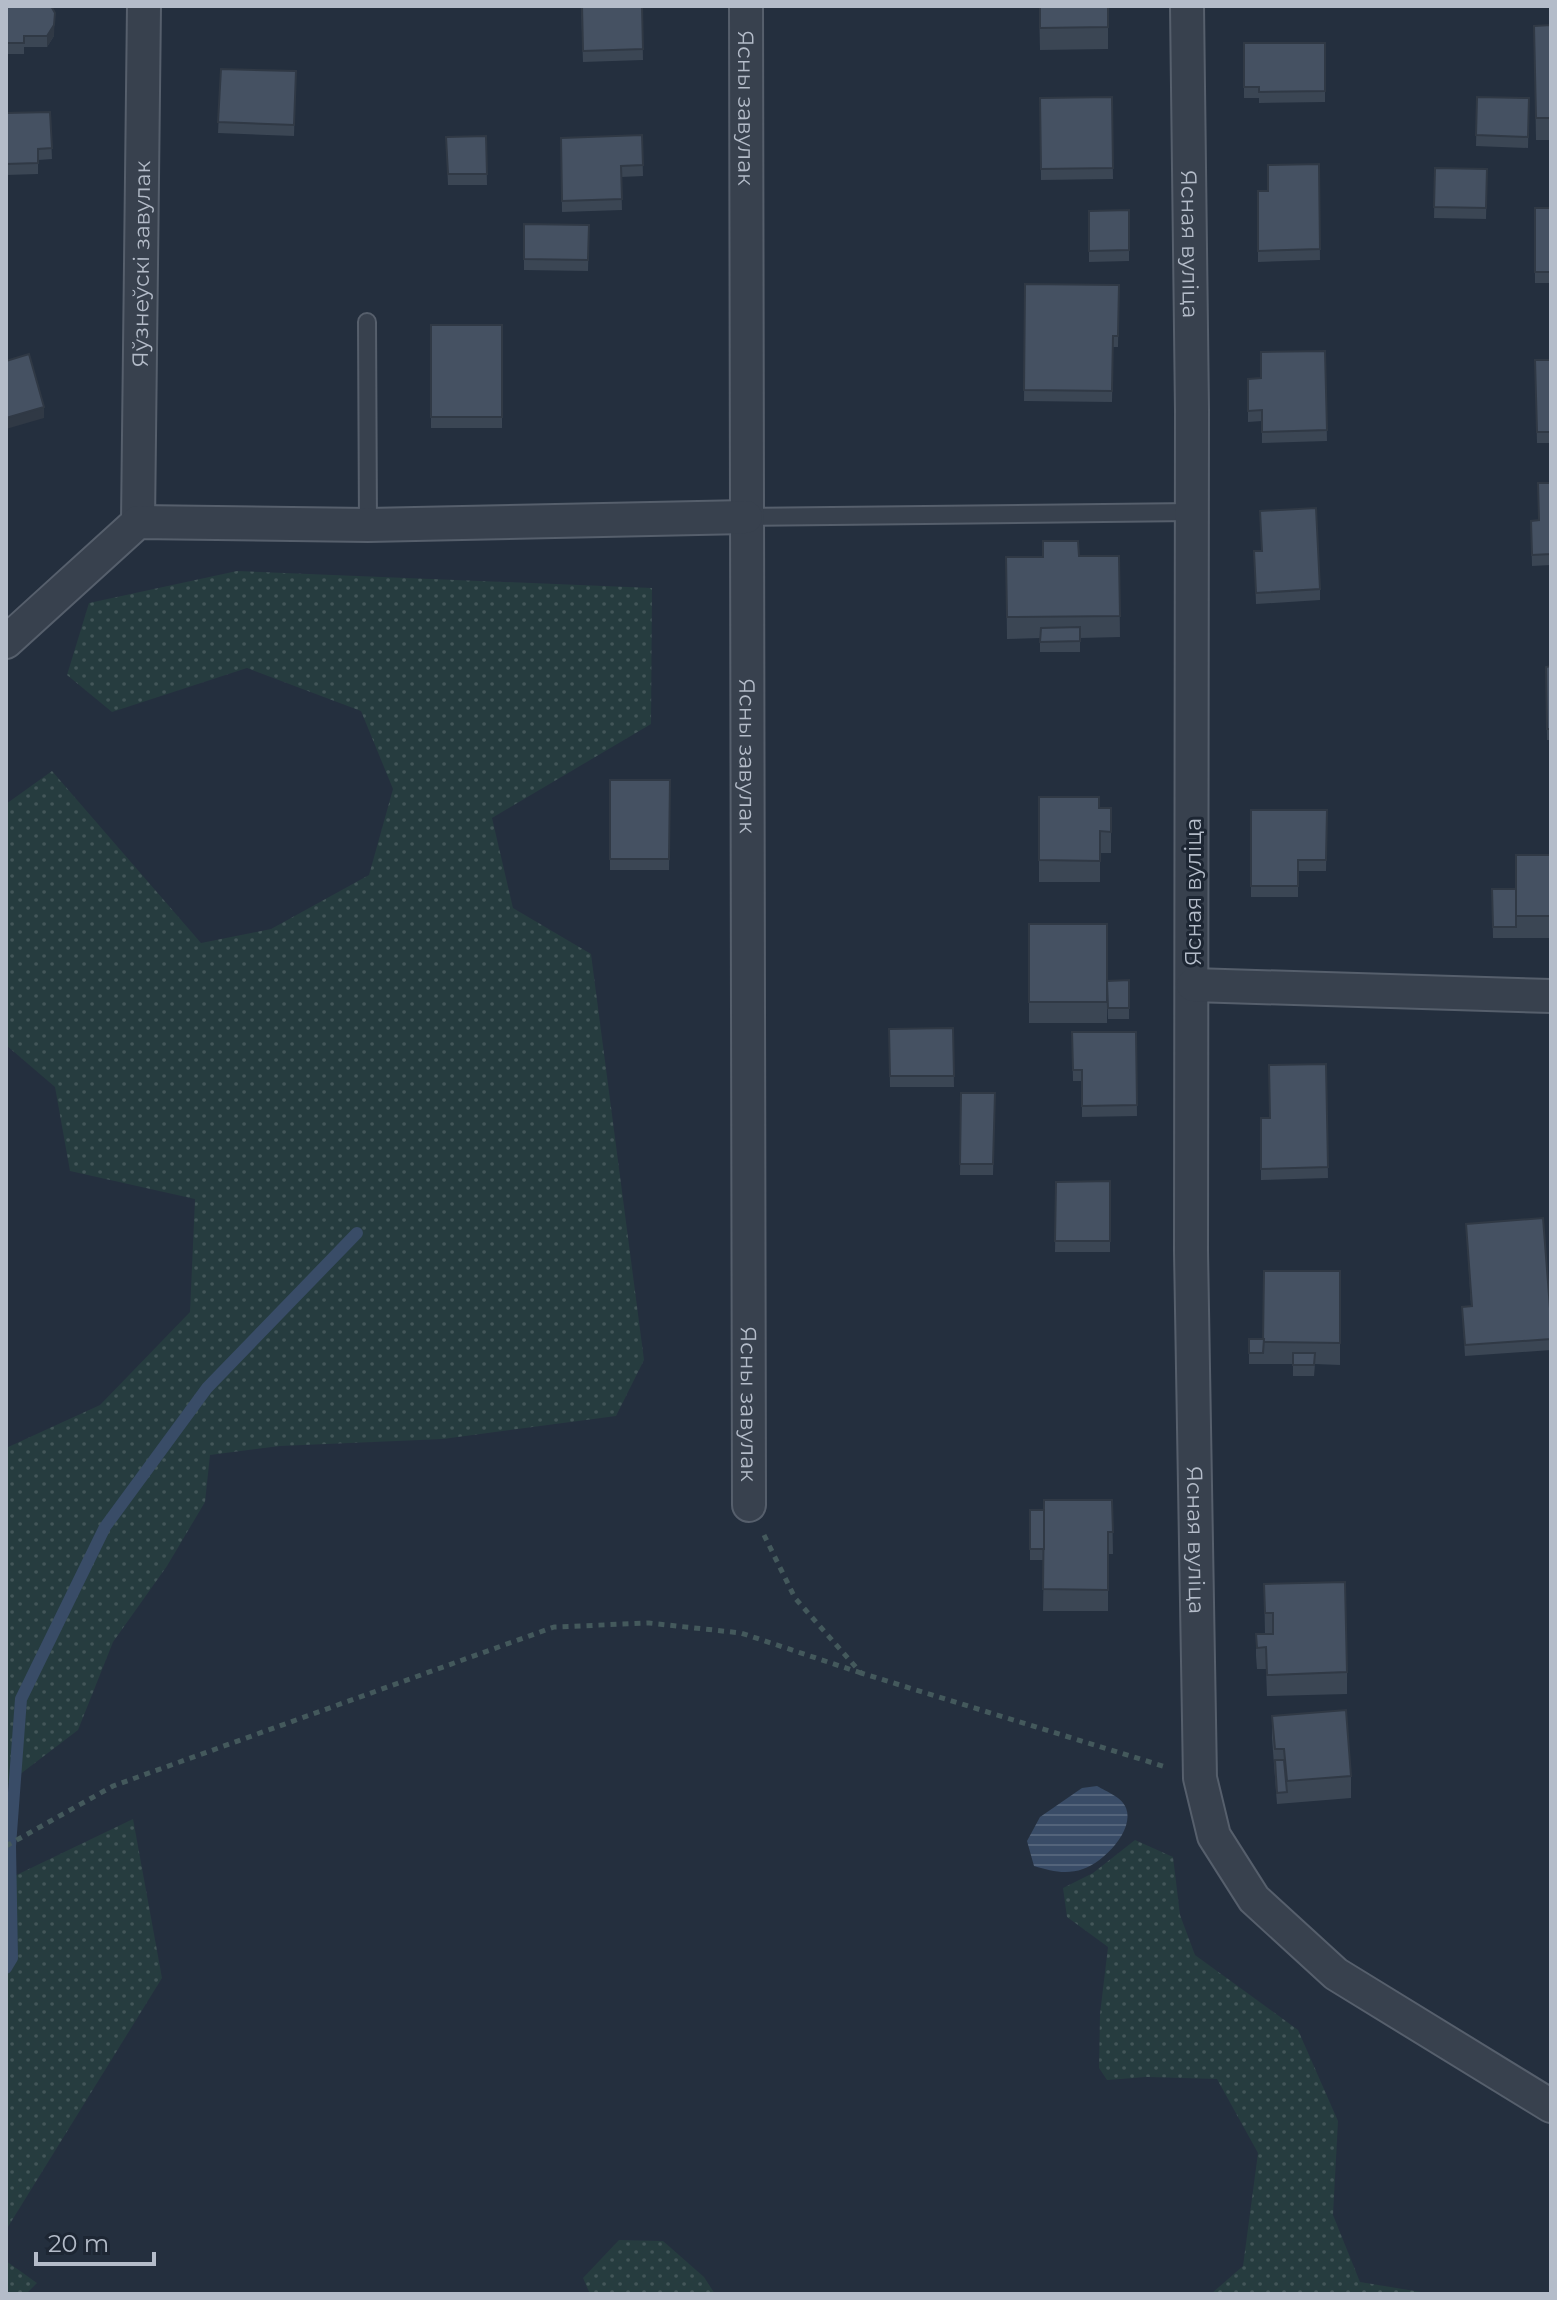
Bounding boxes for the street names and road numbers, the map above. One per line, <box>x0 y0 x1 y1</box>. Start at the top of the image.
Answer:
street label: Ясны завулак <box>733 30 760 186</box>
street label: Яўзнеўскі завулак <box>126 160 156 367</box>
street label: Ясная вуліца <box>1176 170 1204 318</box>
street label: Ясны завулак <box>734 678 761 834</box>
street label: Ясная вуліца <box>1180 818 1207 966</box>
street label: Ясны завулак <box>735 1326 762 1482</box>
street label: Ясная вуліца <box>1181 1466 1211 1614</box>

